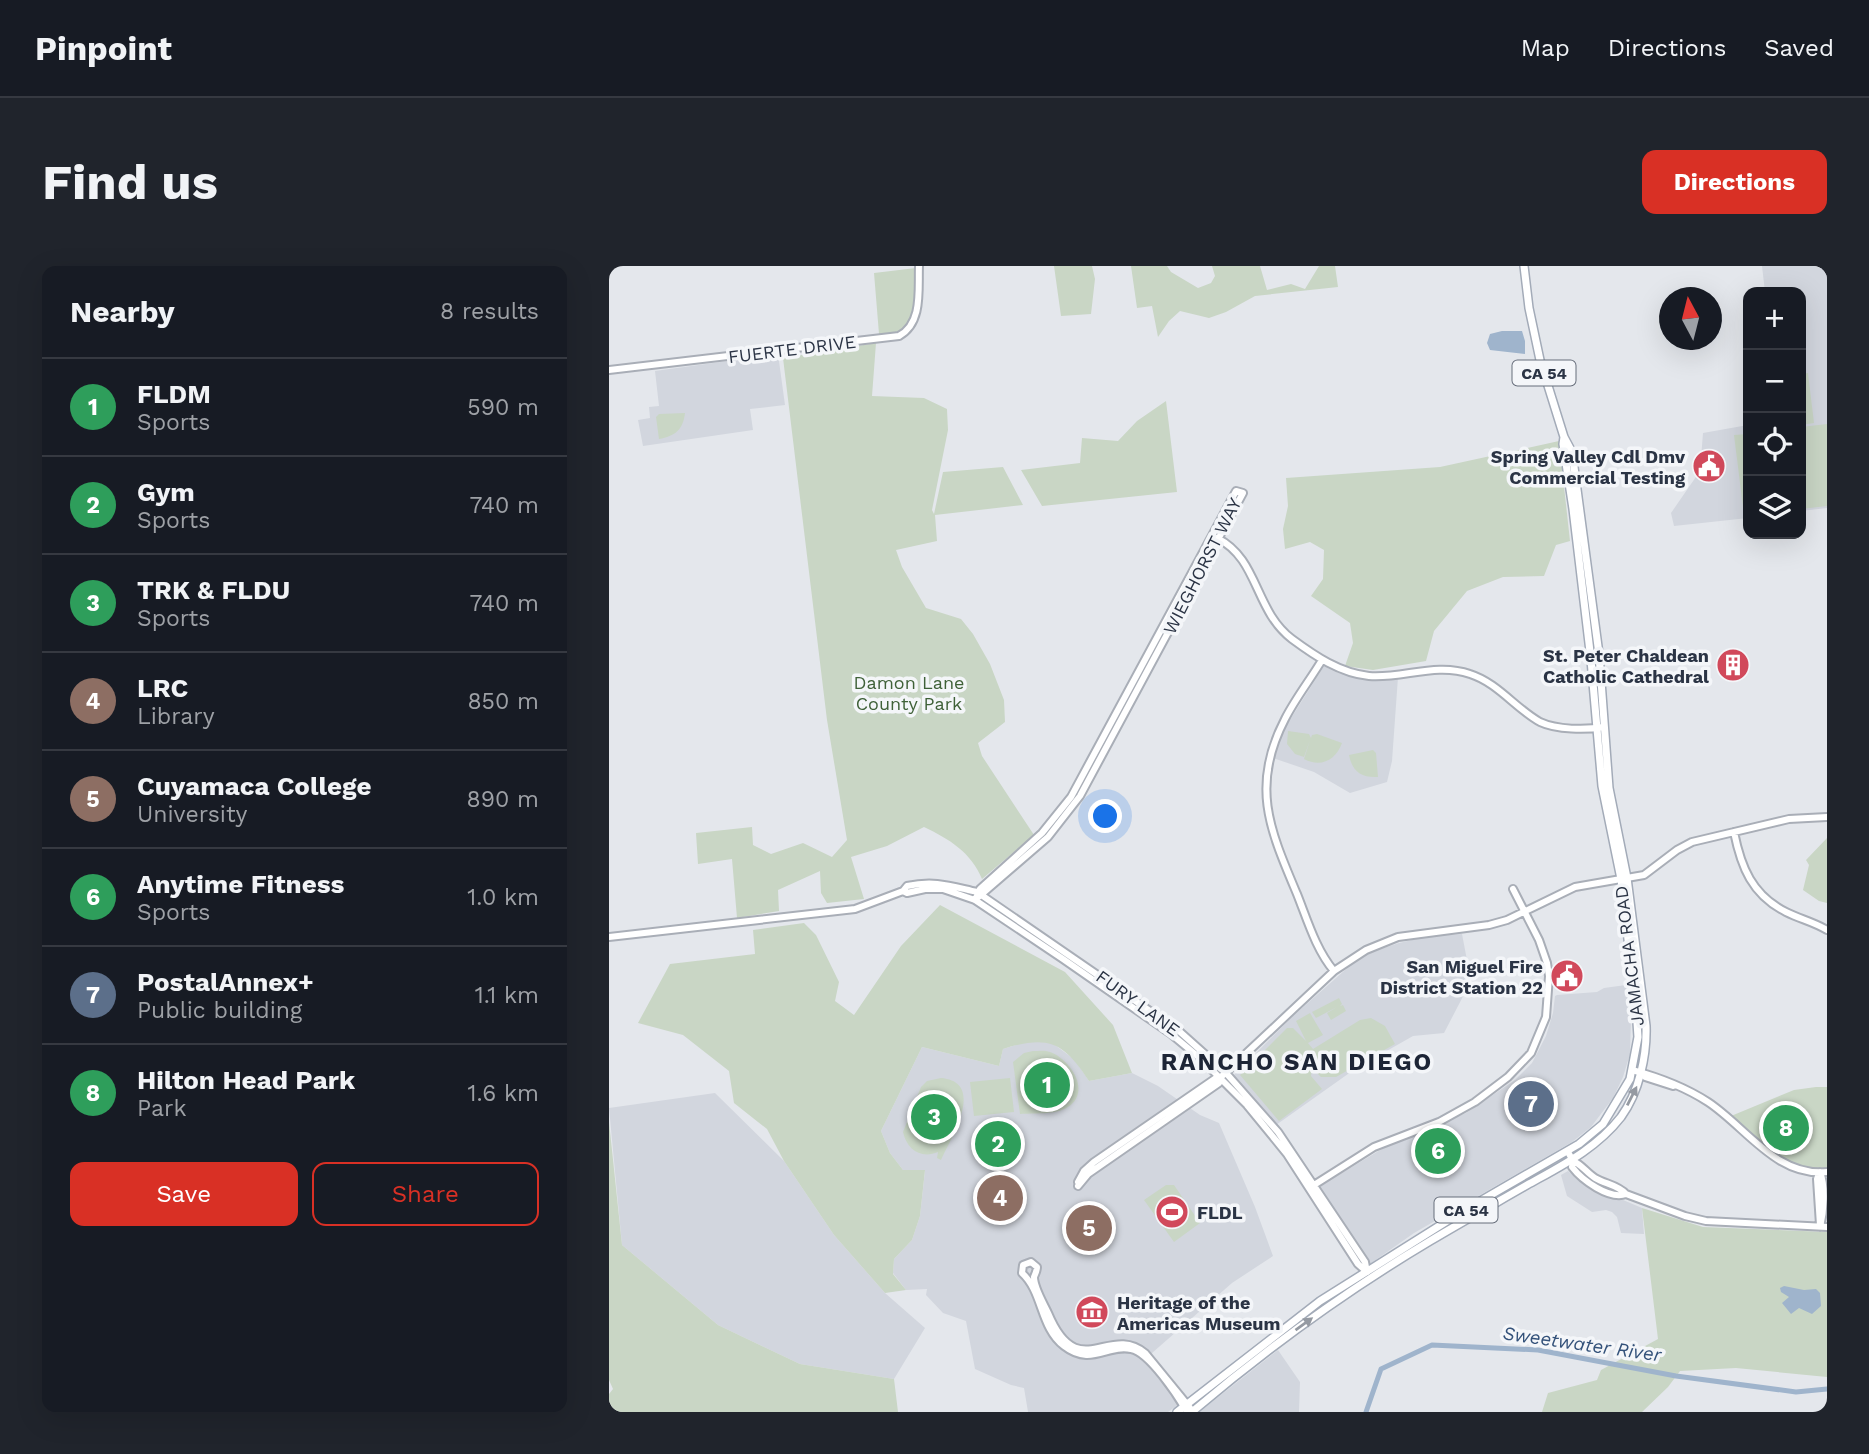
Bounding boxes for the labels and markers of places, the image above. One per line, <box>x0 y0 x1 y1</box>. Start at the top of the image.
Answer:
place label: Spring Valley Cdl Dmv Commercial Testing <box>1491 446 1686 488</box>
public building icon: Spring Valley Cdl Dmv Commercial Testing <box>1690 447 1728 485</box>
place label: St. Peter Chaldean Catholic Cathedral <box>1543 645 1709 687</box>
building icon: St. Peter Chaldean Catholic Cathedral <box>1714 646 1752 684</box>
place label: San Miguel Fire District Station 22 <box>1380 956 1543 998</box>
public building icon: San Miguel Fire District Station 22 <box>1548 957 1586 995</box>
pin: 1 <box>1024 1059 1070 1111</box>
pin: 7 <box>1508 1078 1554 1130</box>
pin: 3 <box>911 1091 957 1143</box>
pin: 8 <box>1763 1102 1809 1154</box>
pin: 2 <box>975 1118 1021 1170</box>
pin: 6 <box>1415 1125 1461 1177</box>
pin: 4 <box>977 1172 1023 1224</box>
sports icon: FLDL <box>1153 1193 1191 1231</box>
pin: 5 <box>1066 1202 1112 1254</box>
place label: FLDL <box>1197 1202 1243 1223</box>
place label: Heritage of the Americas Museum <box>1117 1292 1280 1334</box>
museum icon: Heritage of the Americas Museum <box>1073 1293 1111 1331</box>

